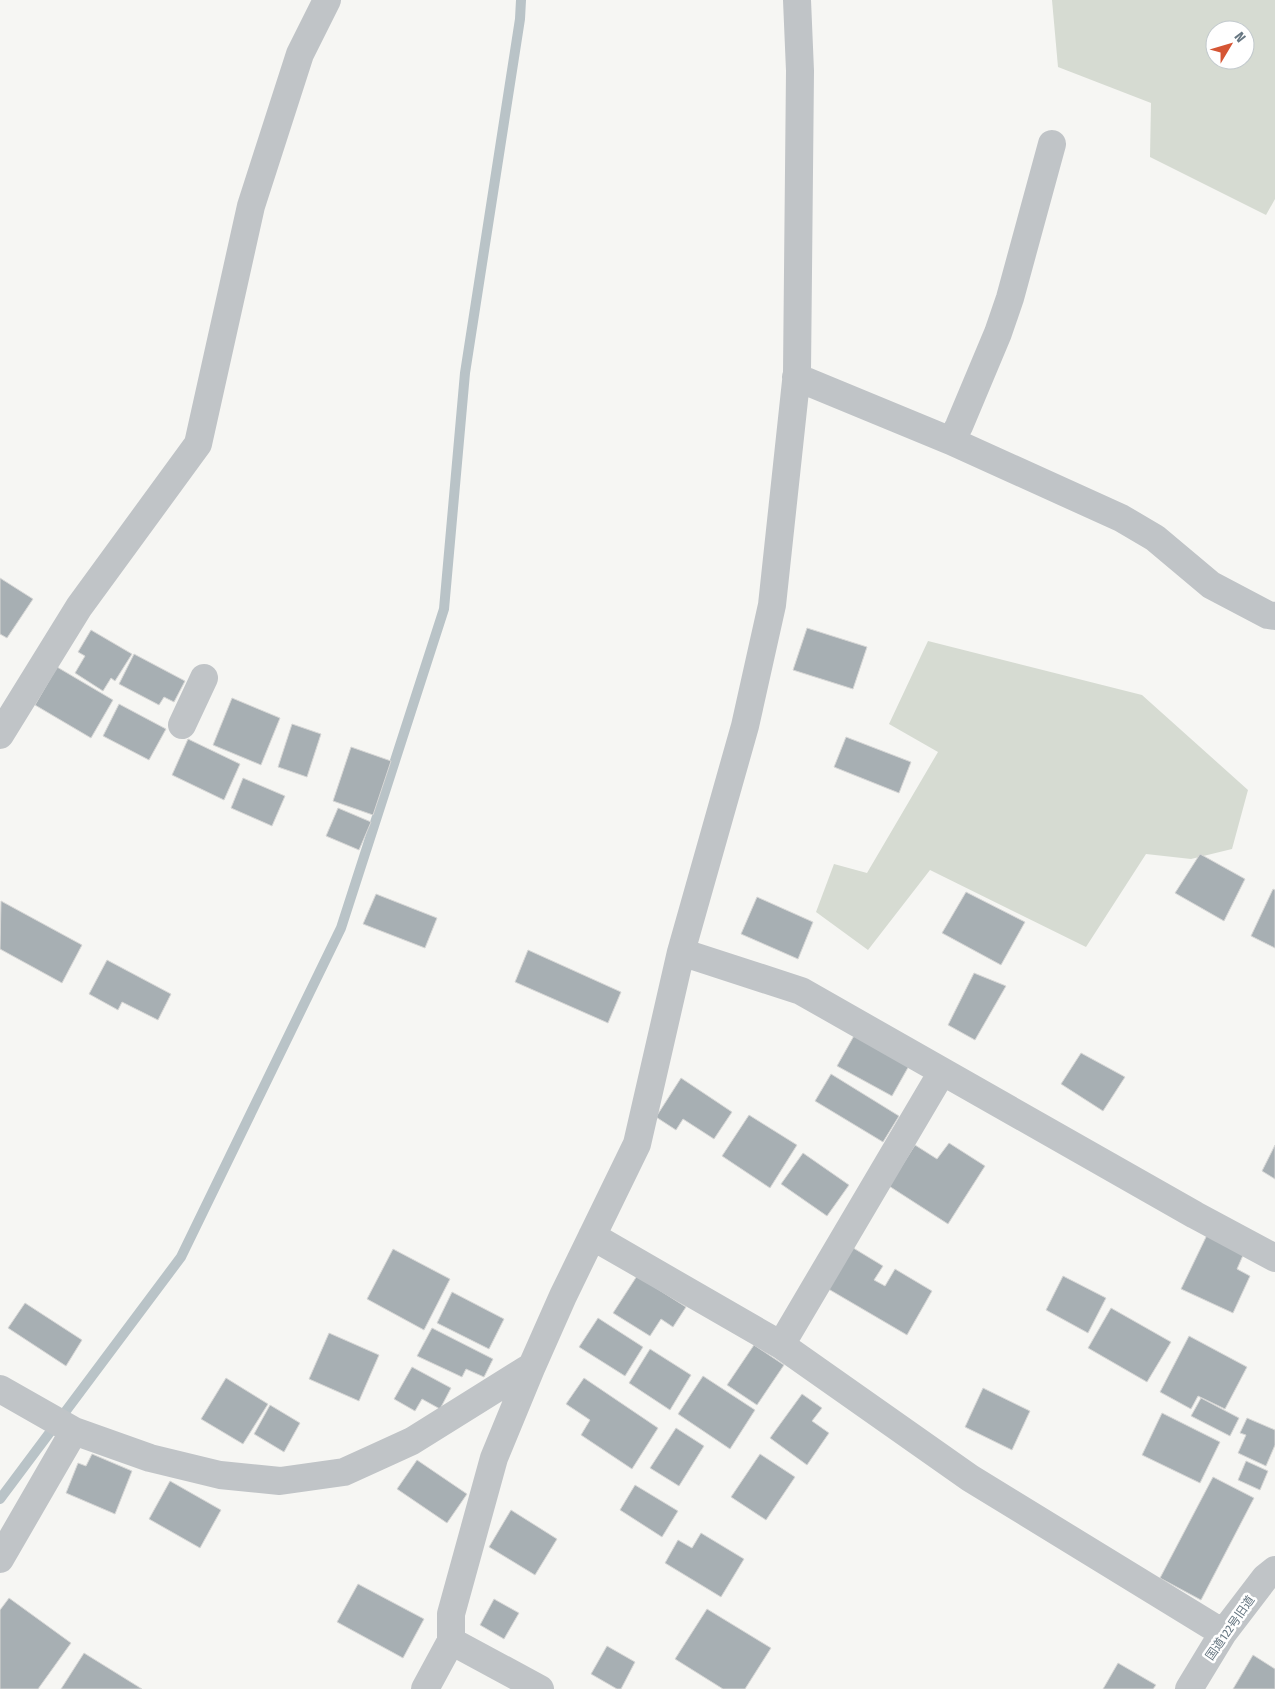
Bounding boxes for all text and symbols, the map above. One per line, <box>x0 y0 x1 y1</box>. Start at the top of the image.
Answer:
north arrow <box>1205 20 1255 70</box>
text: N <box>1231 29 1249 46</box>
street label: 国道122号旧道 <box>1203 1593 1257 1663</box>

